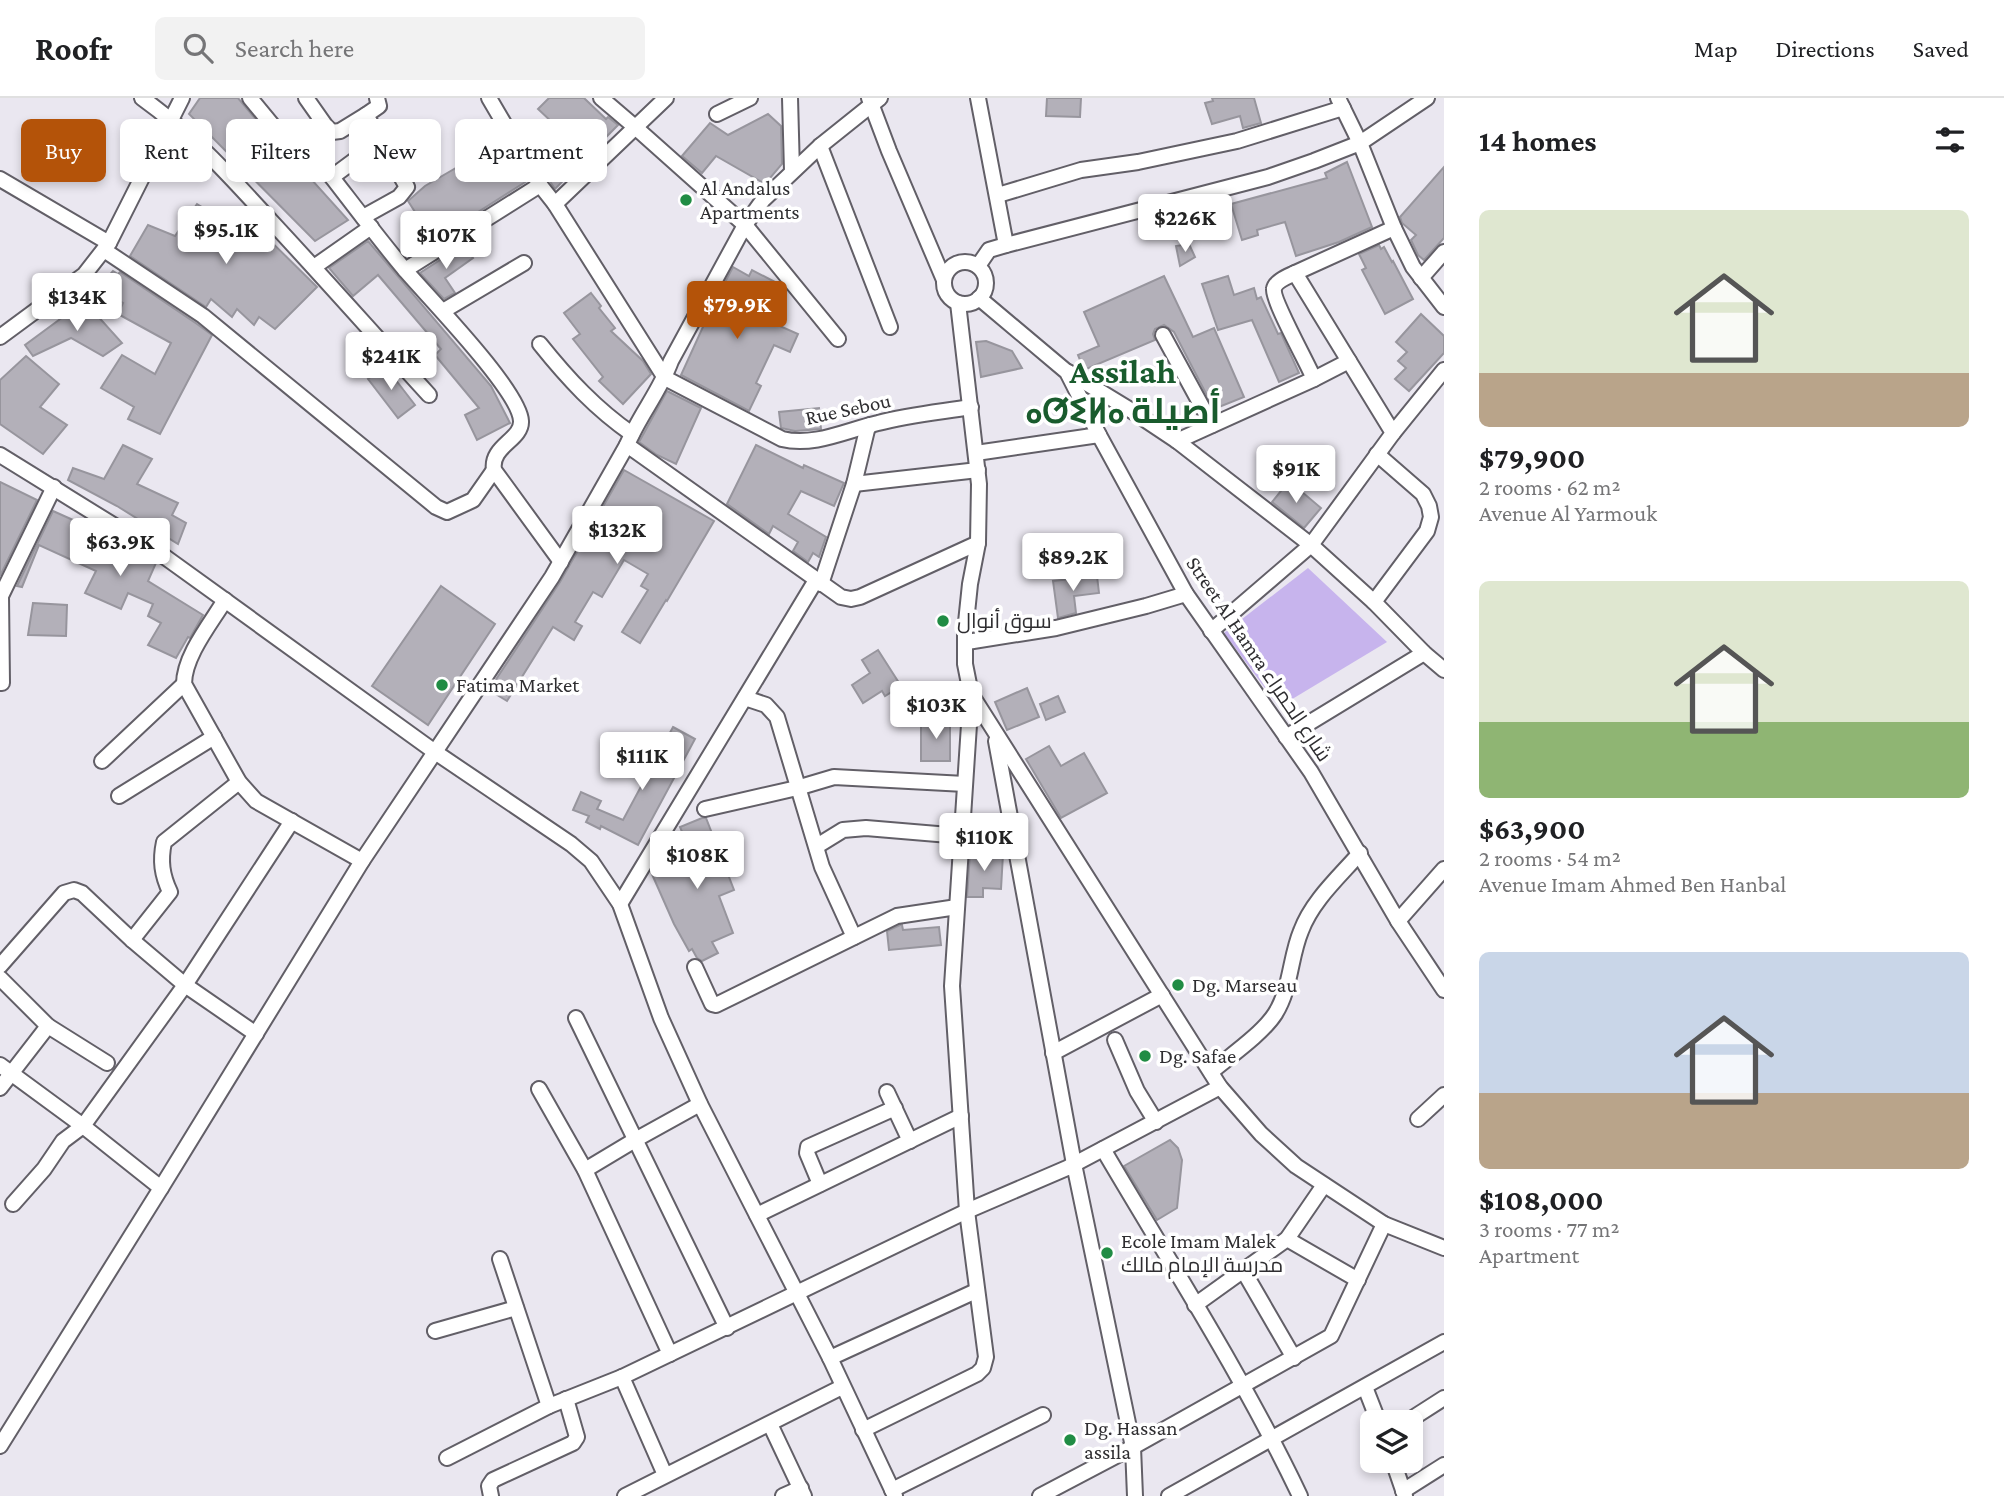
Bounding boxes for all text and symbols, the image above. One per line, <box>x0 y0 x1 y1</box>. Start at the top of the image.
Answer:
search box <box>155 17 645 80</box>
icon: search <box>179 29 217 67</box>
text: Roofr <box>35 30 113 67</box>
text: Search here <box>235 34 354 63</box>
text: Map <box>1694 35 1738 62</box>
text: Directions <box>1776 35 1875 62</box>
text: Saved <box>1913 35 1969 62</box>
chip: Buy <box>21 119 106 182</box>
chip: Rent <box>120 119 212 182</box>
chip: Filters <box>226 119 335 182</box>
chip: New <box>349 119 441 182</box>
chip: Apartment <box>455 119 607 182</box>
icon: filters <box>1931 121 1969 159</box>
text: 14 homes <box>1479 124 1597 157</box>
place label: Al Andalus Apartments <box>700 176 799 224</box>
marker: Al Andalus Apartments <box>678 192 694 208</box>
pin: $226K <box>1136 194 1234 254</box>
text: $226K <box>1154 204 1216 230</box>
pin: $95.1K <box>169 206 283 266</box>
pin: $107K <box>397 212 495 271</box>
text: $95.1K <box>194 216 258 242</box>
text: $107K <box>416 221 476 247</box>
icon: home <box>1661 255 1787 381</box>
pin: $134K <box>28 274 126 333</box>
pin: $79.9K <box>680 282 794 341</box>
text: $134K <box>48 283 106 309</box>
text: $79.9K <box>703 291 771 317</box>
pin: $241K <box>342 332 440 392</box>
text: $241K <box>362 342 420 368</box>
district label: Assilah ⴰⵚⵉⵍⴰ أصيلة <box>1026 352 1220 431</box>
street label: Rue Sebou <box>803 388 893 430</box>
text: $79,900 <box>1479 441 1585 474</box>
pin: $91K <box>1255 446 1337 505</box>
text: $91K <box>1272 455 1320 481</box>
text: 2 rooms · 62 m² <box>1479 474 1620 500</box>
text: Avenue Al Yarmouk <box>1479 500 1657 526</box>
pin: $132K <box>568 506 666 566</box>
text: $132K <box>588 516 646 542</box>
pin: $63.9K <box>63 518 177 578</box>
text: $63.9K <box>86 528 154 554</box>
pin: $89.2K <box>1016 533 1130 593</box>
text: $89.2K <box>1038 543 1108 569</box>
street label: Street Al Hamra شارع الحمراء <box>1180 552 1337 767</box>
place label: سوق أنوال <box>957 608 1052 634</box>
marker: سوق أنوال <box>935 613 951 629</box>
icon: home <box>1661 626 1787 752</box>
place label: Fatima Market <box>456 673 580 697</box>
marker: Fatima Market <box>434 677 450 693</box>
pin: $103K <box>887 682 985 741</box>
text: $103K <box>906 691 966 717</box>
pin: $111K <box>593 732 691 792</box>
text: $111K <box>616 742 668 768</box>
text: $63,900 <box>1479 812 1585 845</box>
pin: $110K <box>935 814 1033 873</box>
text: $110K <box>955 823 1013 849</box>
pin: $108K <box>648 832 746 891</box>
text: $108K <box>666 841 728 867</box>
text: 2 rooms · 54 m² <box>1479 845 1621 871</box>
text: Avenue Imam Ahmed Ben Hanbal <box>1479 871 1786 897</box>
place label: Dg. Marseau <box>1192 973 1297 997</box>
marker: Dg. Marseau <box>1170 977 1186 993</box>
icon: home <box>1661 997 1787 1123</box>
place label: Dg. Safae <box>1159 1044 1236 1068</box>
marker: Dg. Safae <box>1137 1048 1153 1064</box>
text: $108,000 <box>1479 1183 1604 1216</box>
text: 3 rooms · 77 m² <box>1479 1216 1619 1242</box>
place label: Ecole Imam Malek مدرسة الإمام مالك <box>1121 1229 1283 1279</box>
text: Apartment <box>1479 1242 1579 1268</box>
marker: Ecole Imam Malek مدرسة الإمام مالك <box>1099 1245 1115 1261</box>
map controls <box>1360 1410 1423 1473</box>
button: layers <box>1360 1410 1423 1473</box>
place label: Dg. Hassan assila <box>1084 1416 1177 1464</box>
marker: Dg. Hassan assila <box>1062 1432 1078 1448</box>

